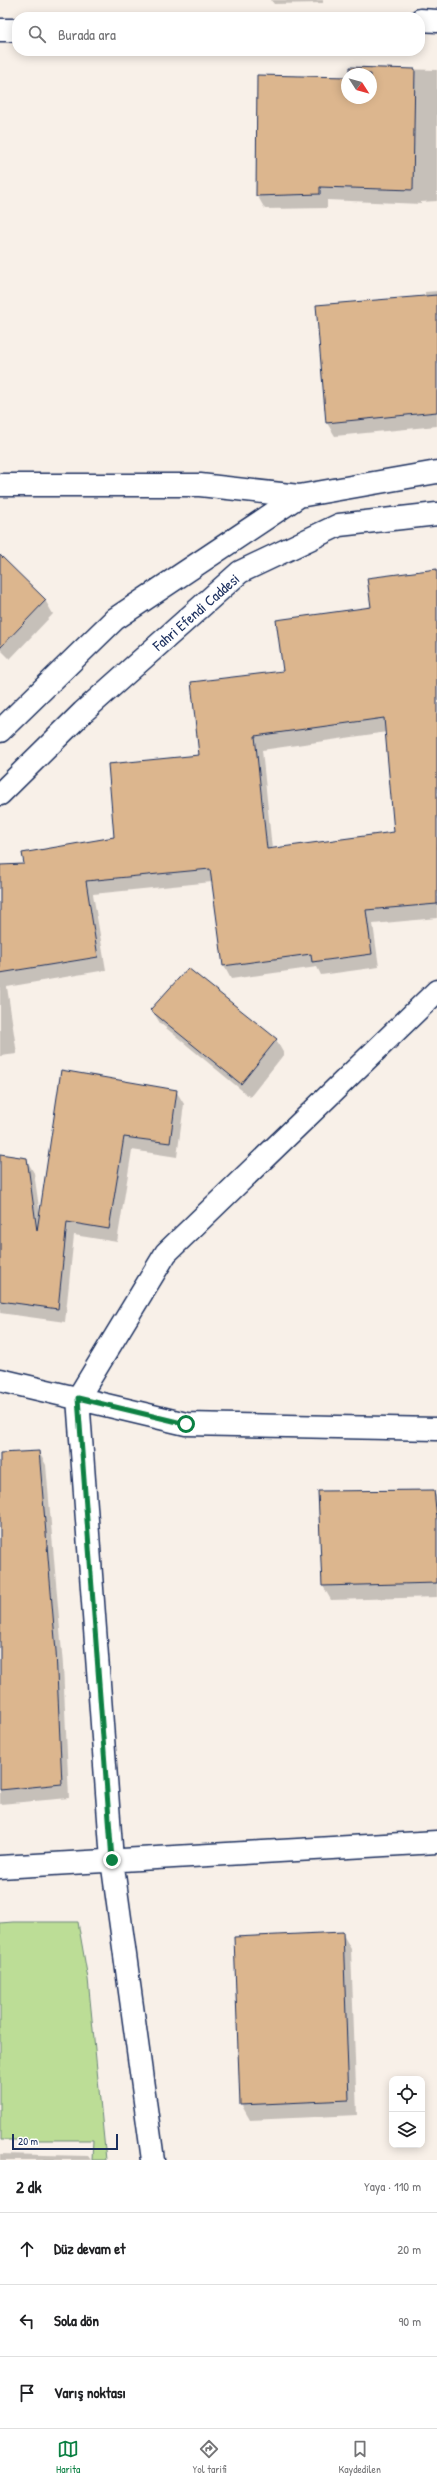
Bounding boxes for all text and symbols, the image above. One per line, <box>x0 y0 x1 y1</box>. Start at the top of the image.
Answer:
search box <box>12 12 425 56</box>
icon: search <box>26 23 48 45</box>
text: Burada ara <box>58 24 116 45</box>
north arrow <box>341 68 377 104</box>
street label: Fahri Efendi Caddesi <box>147 568 244 656</box>
route start <box>177 1415 195 1433</box>
route end <box>103 1851 121 1869</box>
map controls <box>389 2076 425 2148</box>
button: locate <box>389 2076 425 2112</box>
button: layers <box>389 2112 425 2148</box>
scale bar <box>12 2132 118 2151</box>
text: 20 m <box>18 2134 38 2148</box>
text: 2 dk <box>16 2175 42 2198</box>
text: Yaya · 110 m <box>364 2177 421 2195</box>
icon: ahead <box>16 2238 38 2260</box>
text: Düz devam et <box>54 2238 125 2259</box>
text: 20 m <box>397 2240 421 2258</box>
icon: left <box>16 2310 38 2332</box>
text: Sola dön <box>54 2310 99 2331</box>
text: 90 m <box>399 2312 421 2330</box>
icon: arrive <box>16 2382 38 2404</box>
text: Varış noktası <box>54 2382 126 2403</box>
tab: Harita <box>56 2438 80 2476</box>
tab: Yol tarifi <box>192 2438 226 2476</box>
tab: Kaydedilen <box>338 2438 381 2476</box>

